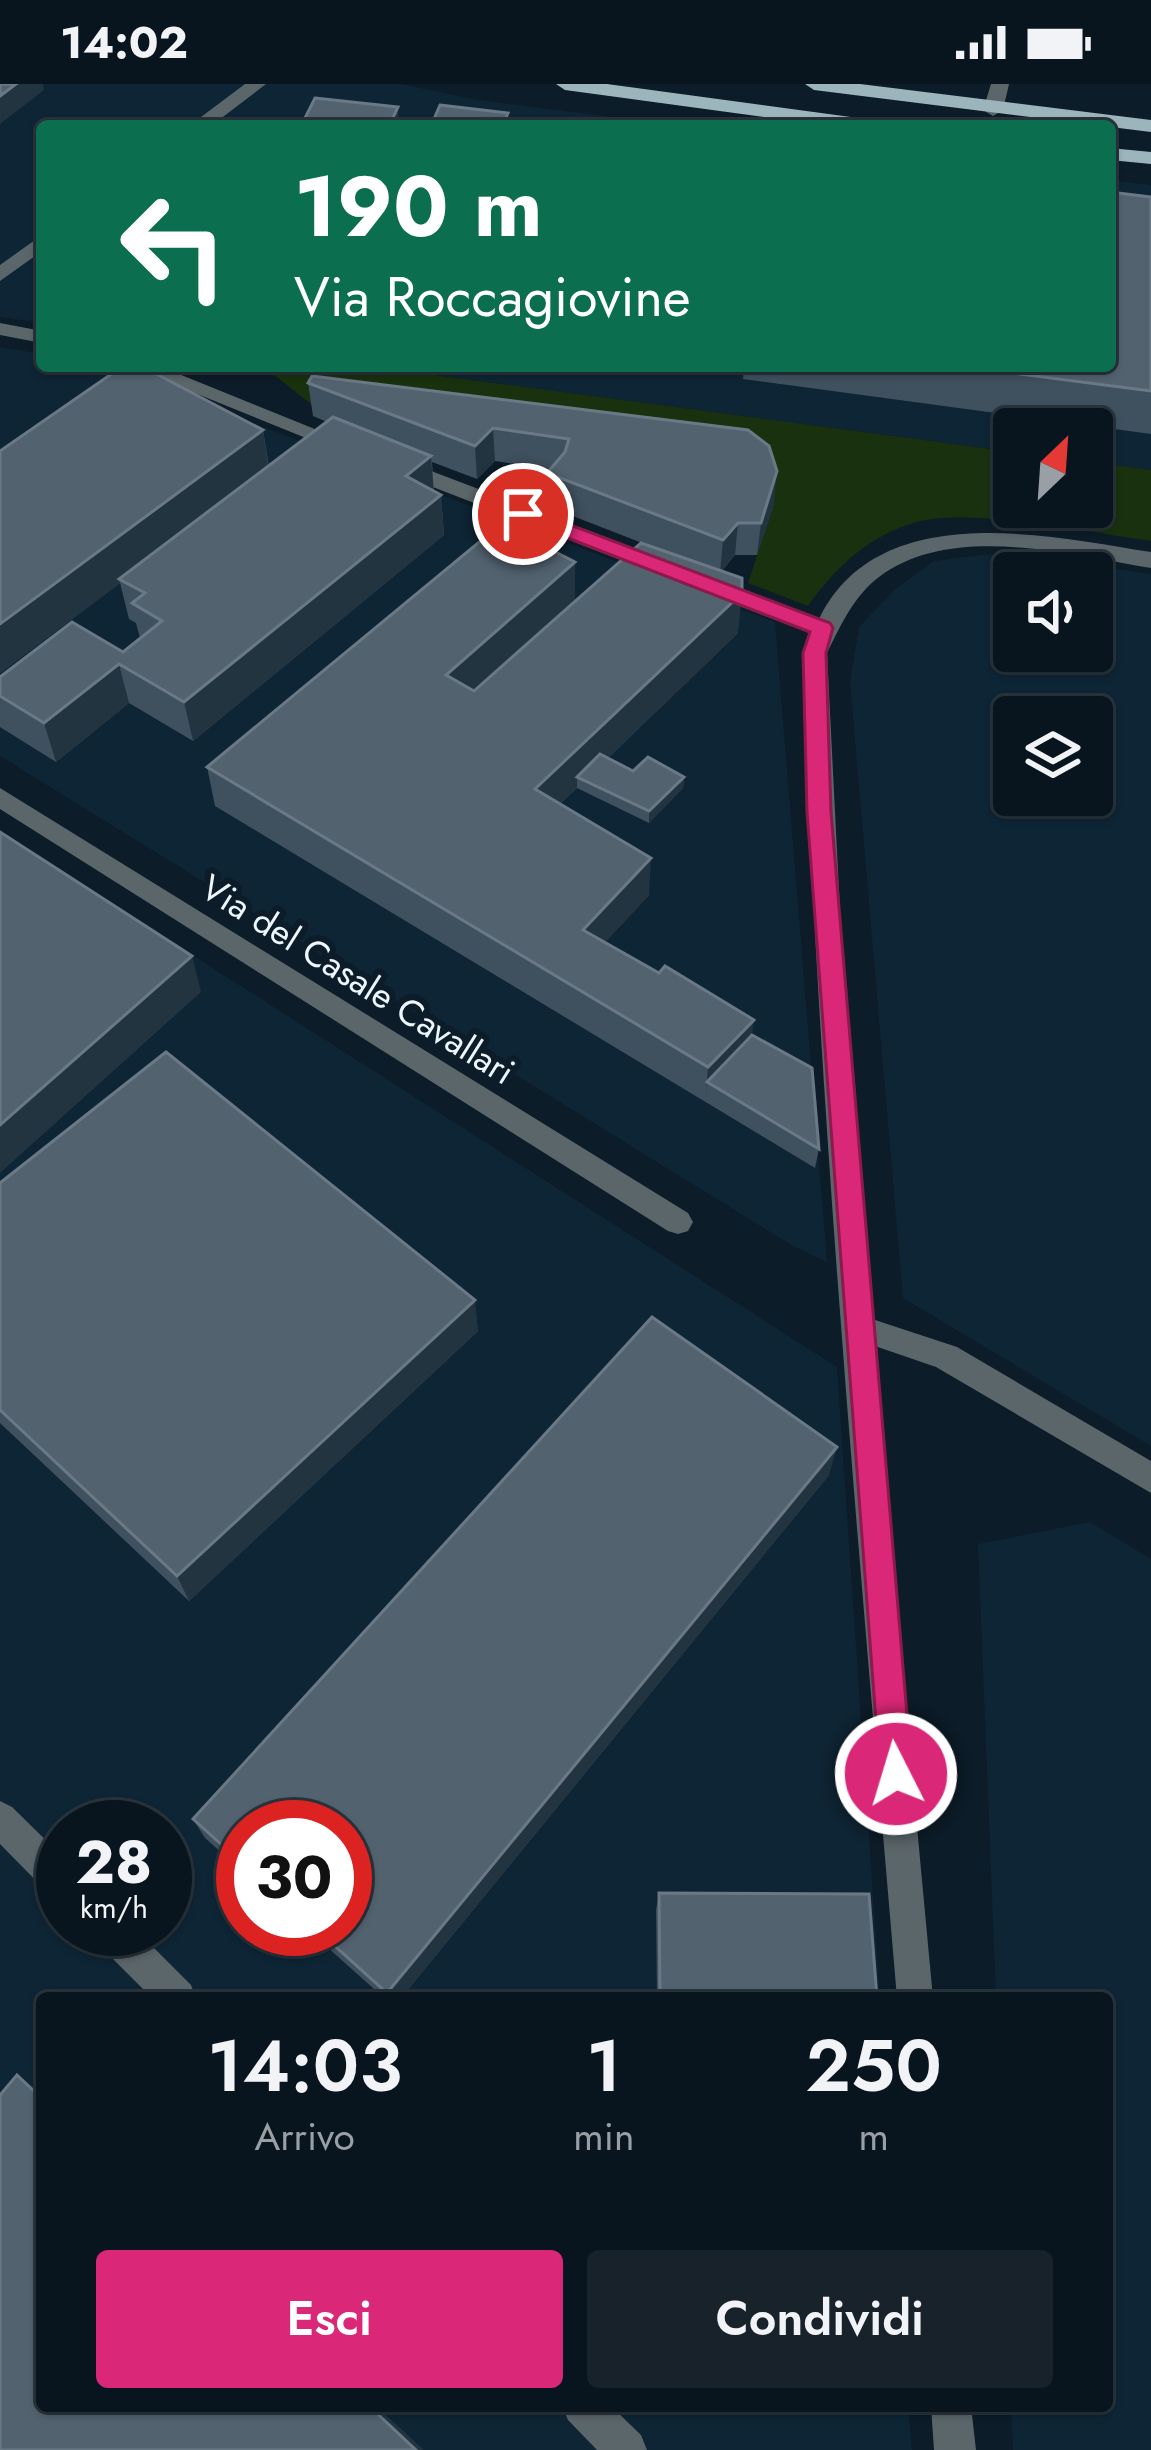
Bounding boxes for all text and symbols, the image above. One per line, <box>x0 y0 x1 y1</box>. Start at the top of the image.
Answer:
text: 14:02 <box>60 10 188 75</box>
text: 190 m <box>294 146 543 268</box>
icon: left <box>96 168 252 324</box>
text: Via Roccagiovine <box>294 258 691 336</box>
north arrow <box>993 408 1113 528</box>
map controls <box>993 408 1113 816</box>
pin <box>472 463 574 565</box>
icon: arrive <box>490 481 556 547</box>
button: sound <box>993 552 1113 672</box>
button: layers <box>993 696 1113 816</box>
street label: Via del Casale Cavallari <box>191 861 525 1097</box>
position arrow <box>833 1711 959 1837</box>
speed limit sign: 30 <box>216 1800 372 1956</box>
text: 28 <box>76 1819 152 1906</box>
text: km/h <box>80 1886 148 1929</box>
text: 14:03 <box>207 2014 402 2118</box>
text: 1 <box>586 2014 622 2118</box>
text: 250 <box>806 2014 942 2118</box>
text: Arrivo <box>254 2108 355 2165</box>
text: min <box>573 2108 634 2165</box>
text: m <box>858 2108 889 2165</box>
button: Esci <box>96 2250 563 2388</box>
button: Condividi <box>587 2250 1053 2388</box>

